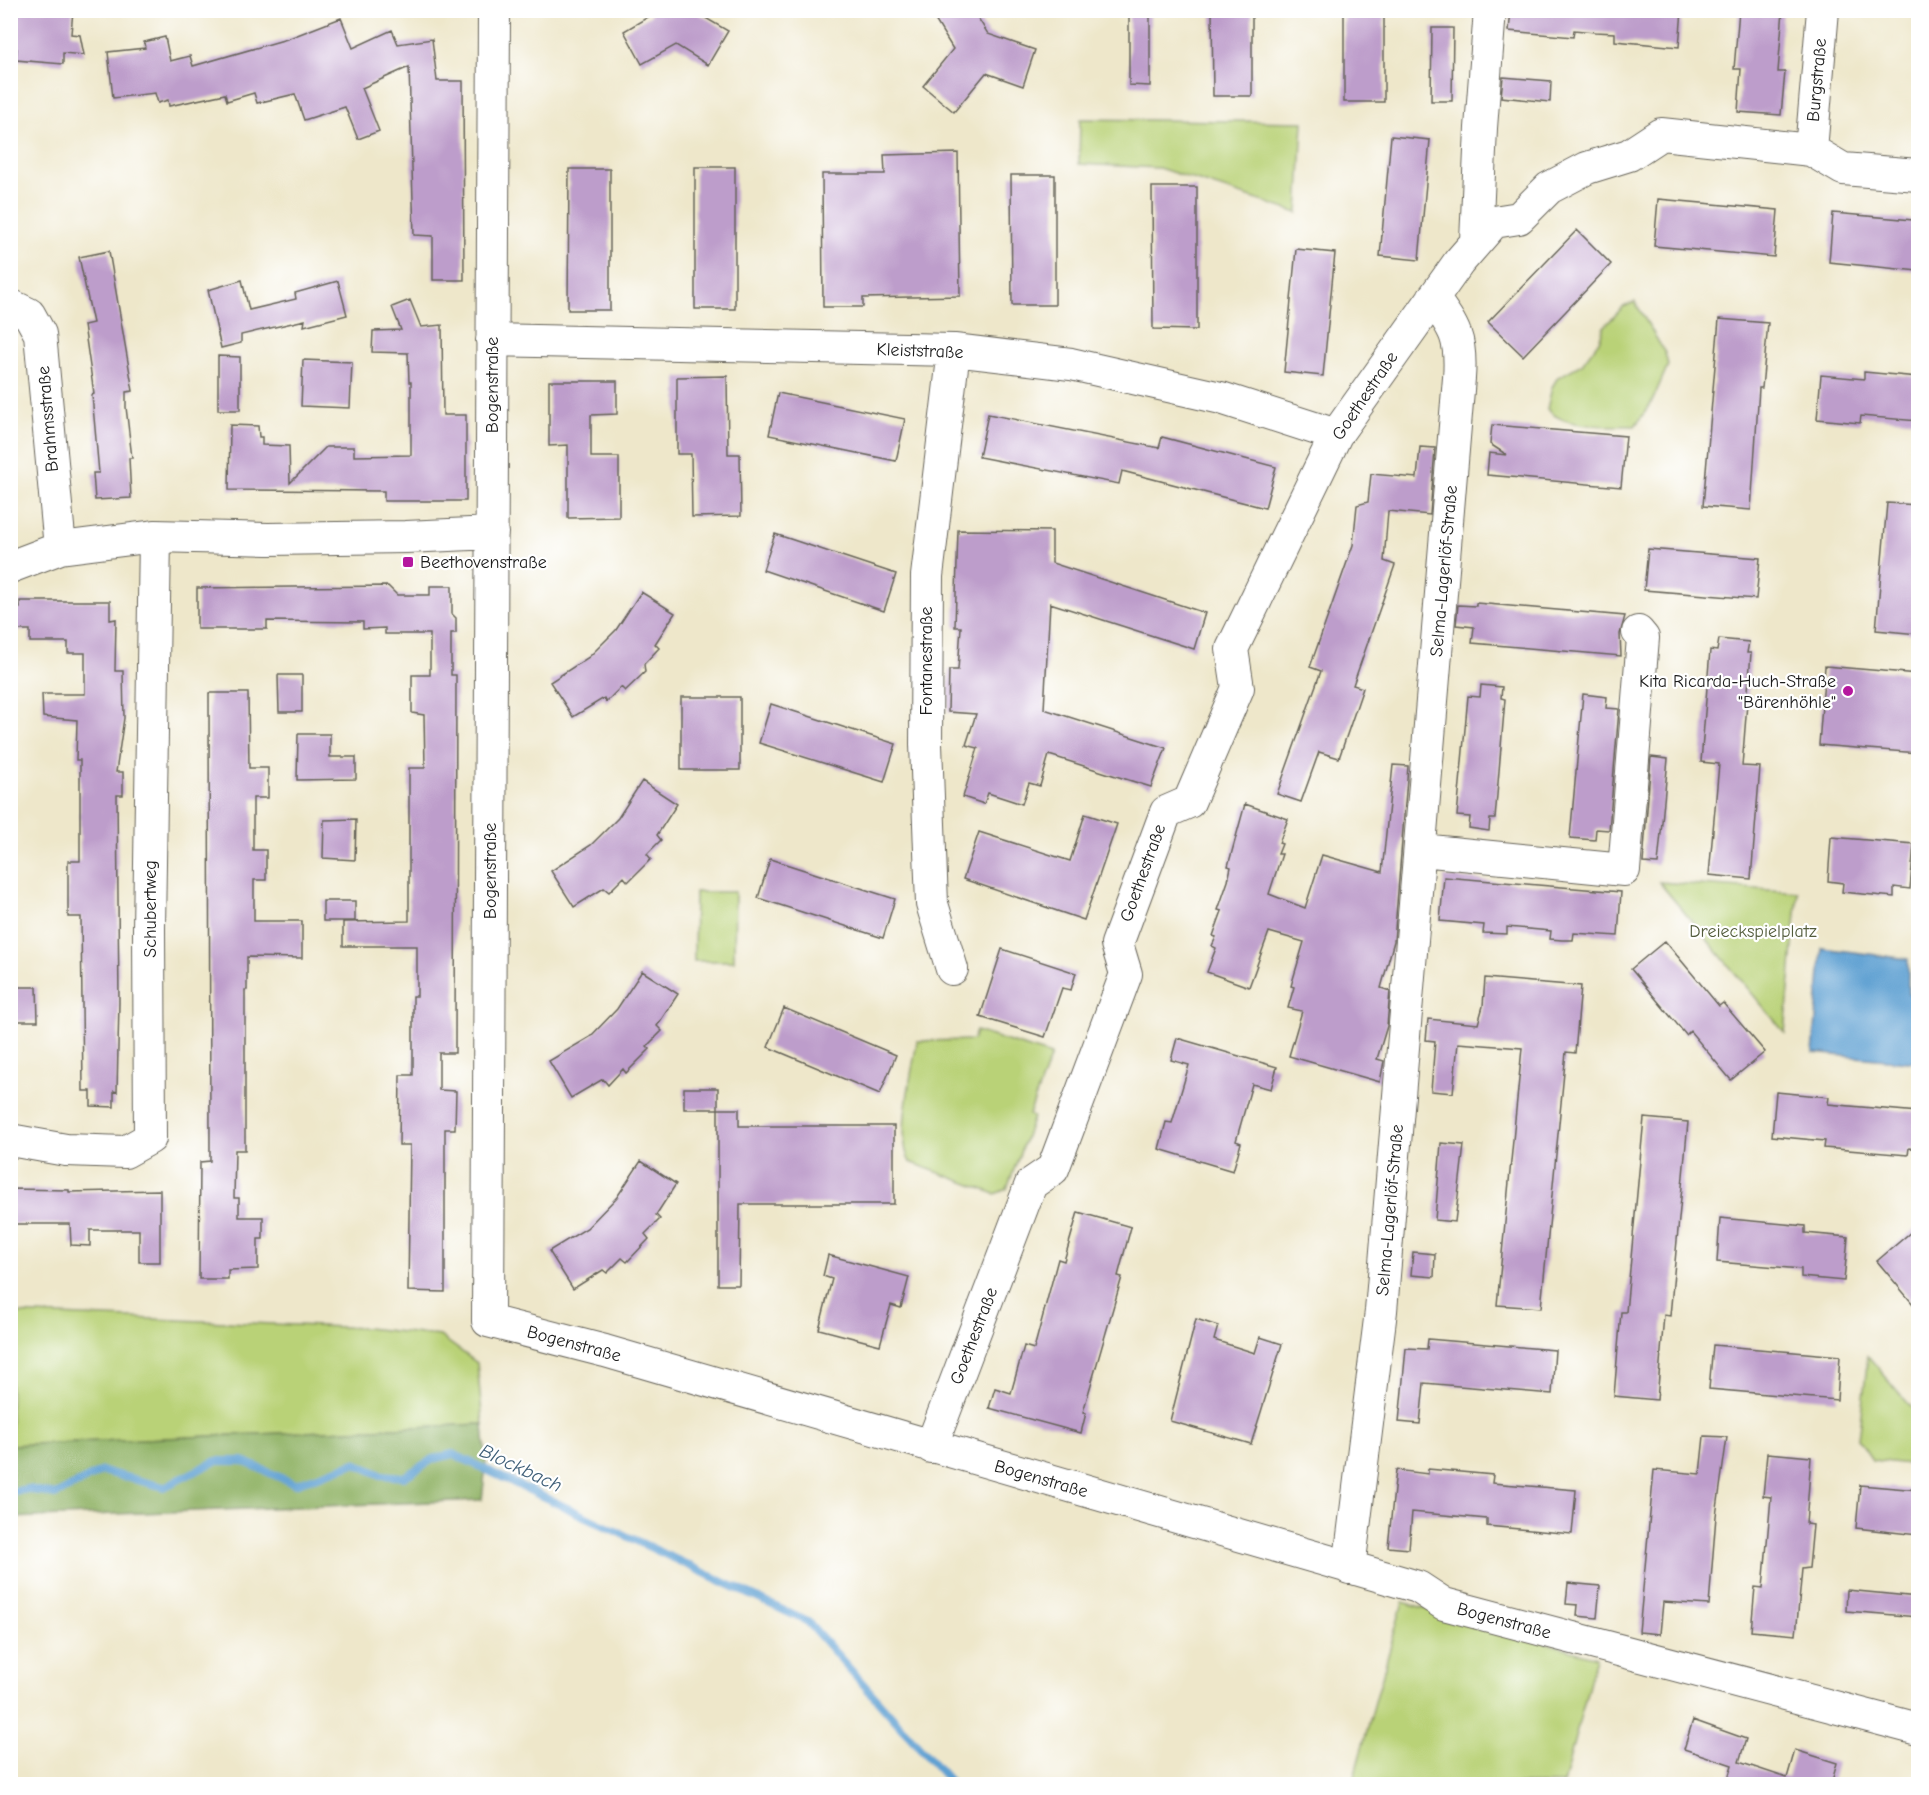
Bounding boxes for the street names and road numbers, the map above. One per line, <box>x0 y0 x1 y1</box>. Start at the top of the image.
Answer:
street label: Burgstraße <box>1803 37 1831 123</box>
street label: Bogenstraße <box>482 337 503 433</box>
street label: Kleiststraße <box>876 339 964 363</box>
street label: Goethestraße <box>1328 348 1402 444</box>
street label: Brahmsstraße <box>33 365 63 473</box>
street label: Selma-Lagerlöf-Straße <box>1426 484 1462 658</box>
street label: Fontanestraße <box>916 607 937 715</box>
street label: Goethestraße <box>1116 821 1170 925</box>
street label: Bogenstraße <box>480 823 501 919</box>
street label: Schubertweg <box>140 860 161 958</box>
street label: Selma-Lagerlöf-Straße <box>1372 1123 1408 1297</box>
street label: Goethestraße <box>946 1284 1002 1388</box>
street label: Bogenstraße <box>525 1321 623 1367</box>
street label: Bogenstraße <box>992 1456 1090 1502</box>
street label: Bogenstraße <box>1455 1598 1553 1644</box>

